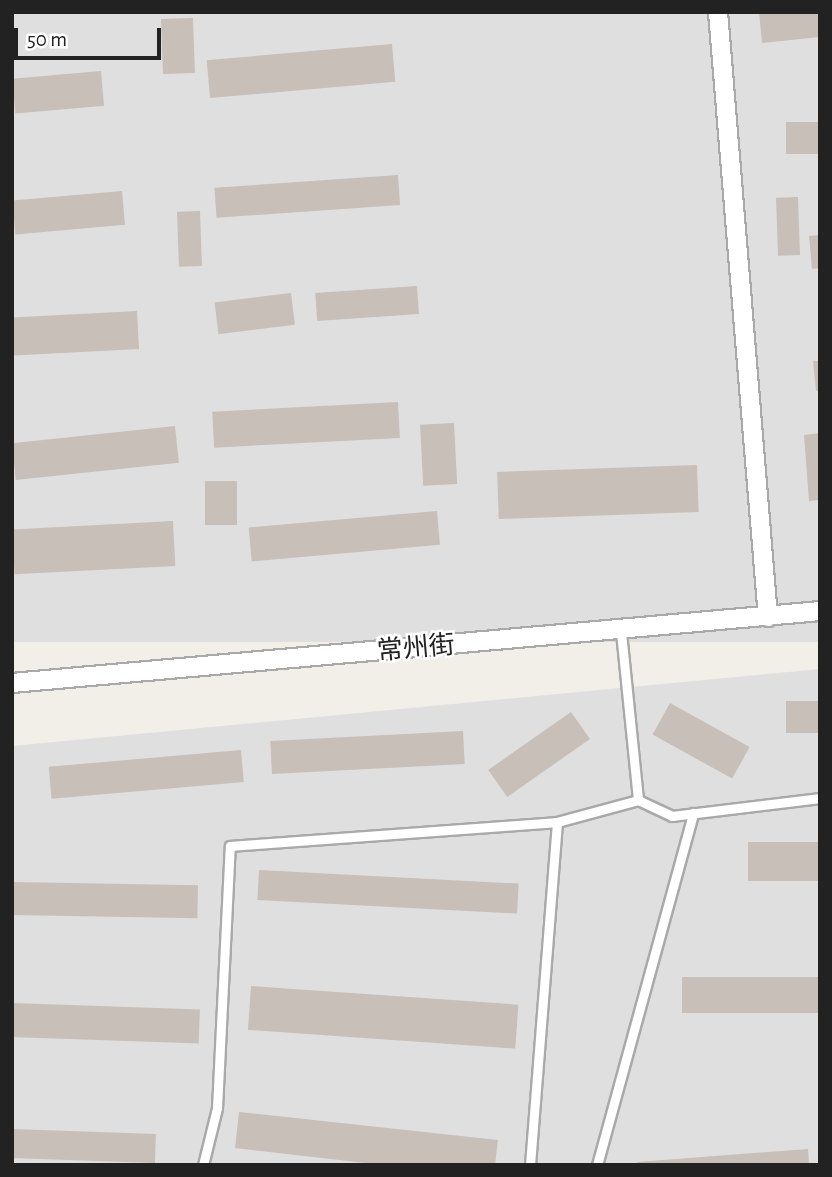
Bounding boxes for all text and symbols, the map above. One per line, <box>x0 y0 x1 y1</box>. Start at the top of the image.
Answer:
scale bar <box>18 14 164 58</box>
text: 50 m <box>27 29 67 50</box>
street label: 常州街 <box>376 630 456 668</box>

